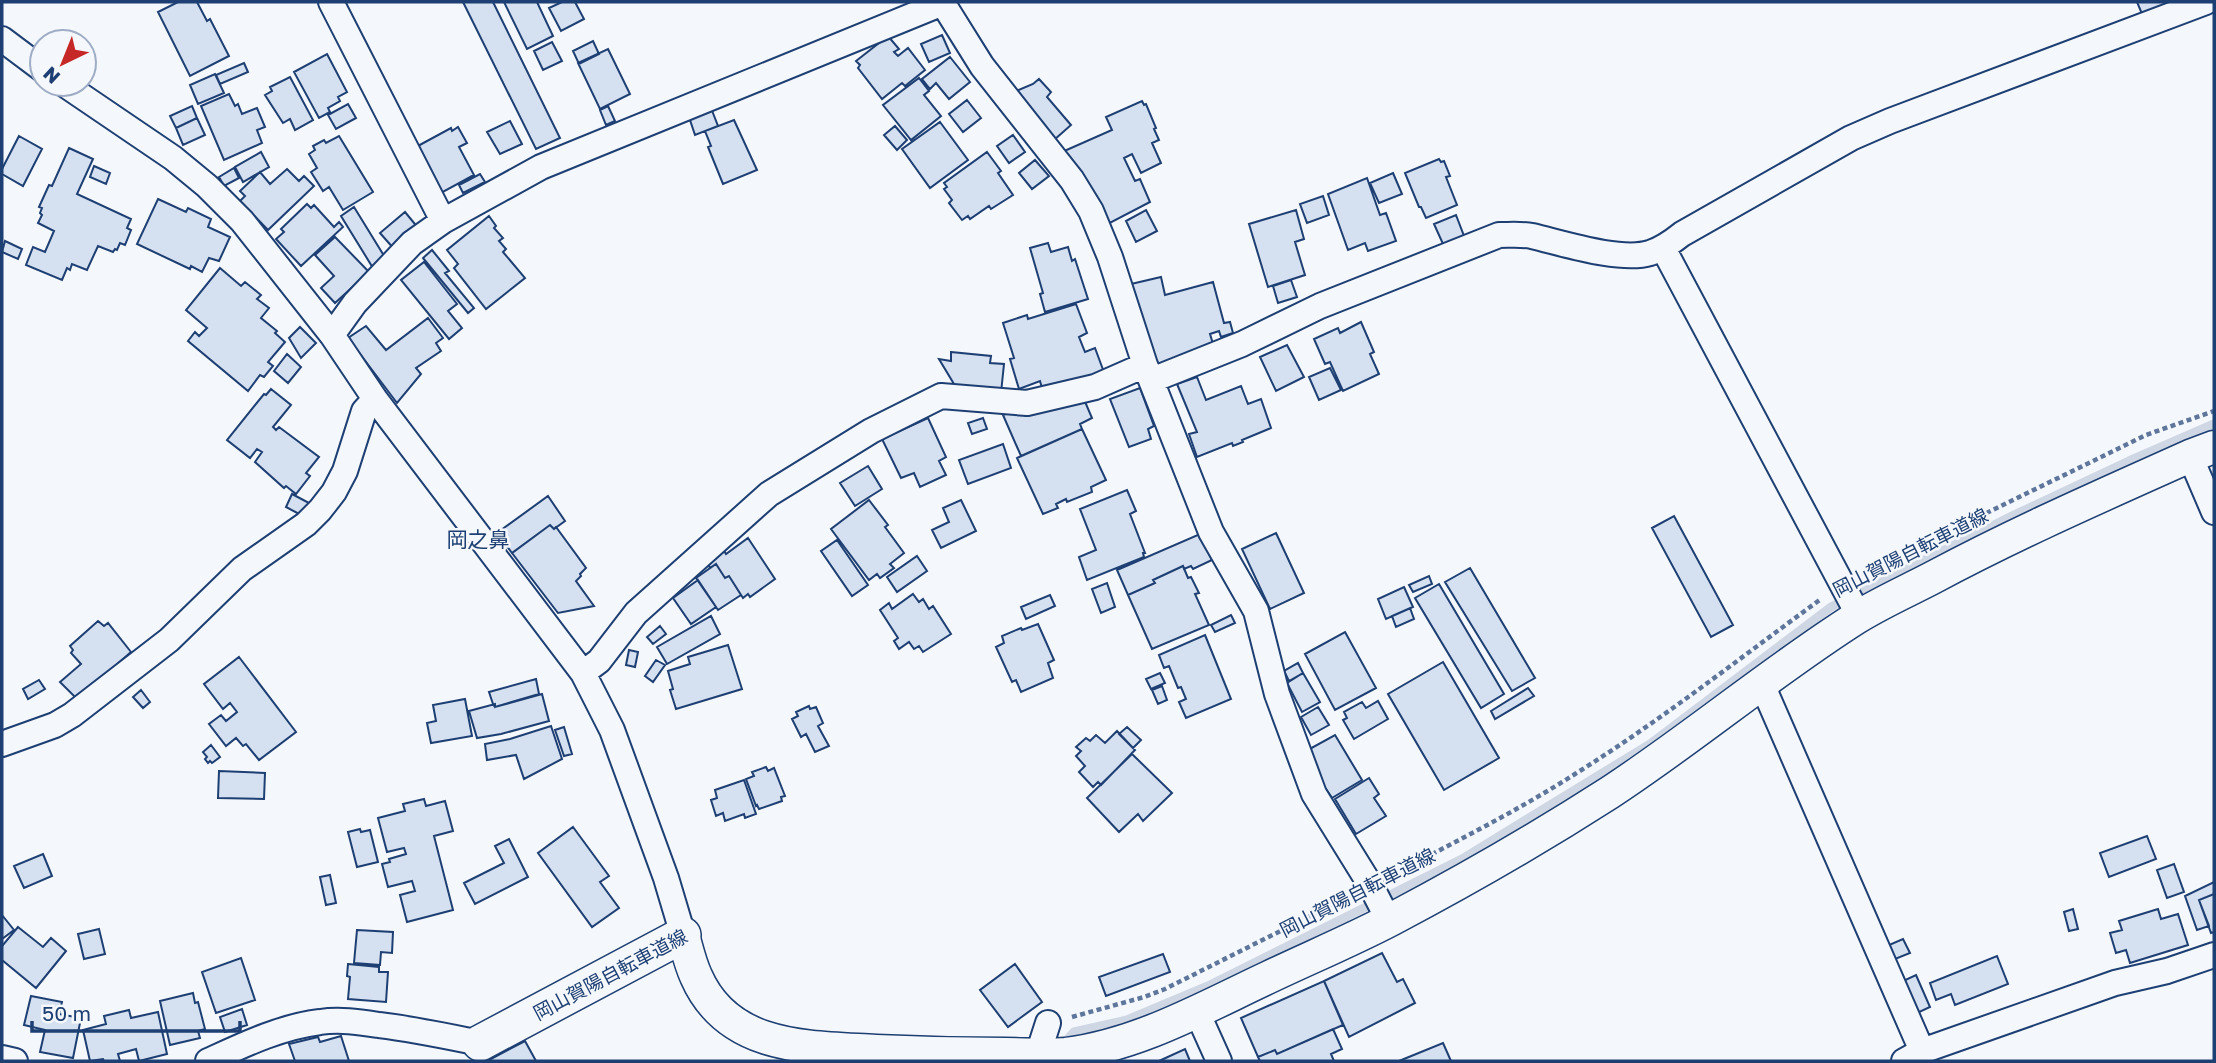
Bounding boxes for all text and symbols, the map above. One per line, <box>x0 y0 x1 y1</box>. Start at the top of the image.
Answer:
north arrow <box>28 28 98 98</box>
text: N <box>38 62 64 89</box>
street label: 岡山賀陽自転車道線 <box>1829 503 1991 601</box>
district label: 岡之鼻 <box>447 526 510 552</box>
street label: 岡山賀陽自転車道線 <box>1276 843 1438 941</box>
street label: 岡山賀陽自転車道線 <box>529 924 691 1024</box>
scale bar <box>32 990 240 1034</box>
text: 50 m <box>42 1000 91 1026</box>

